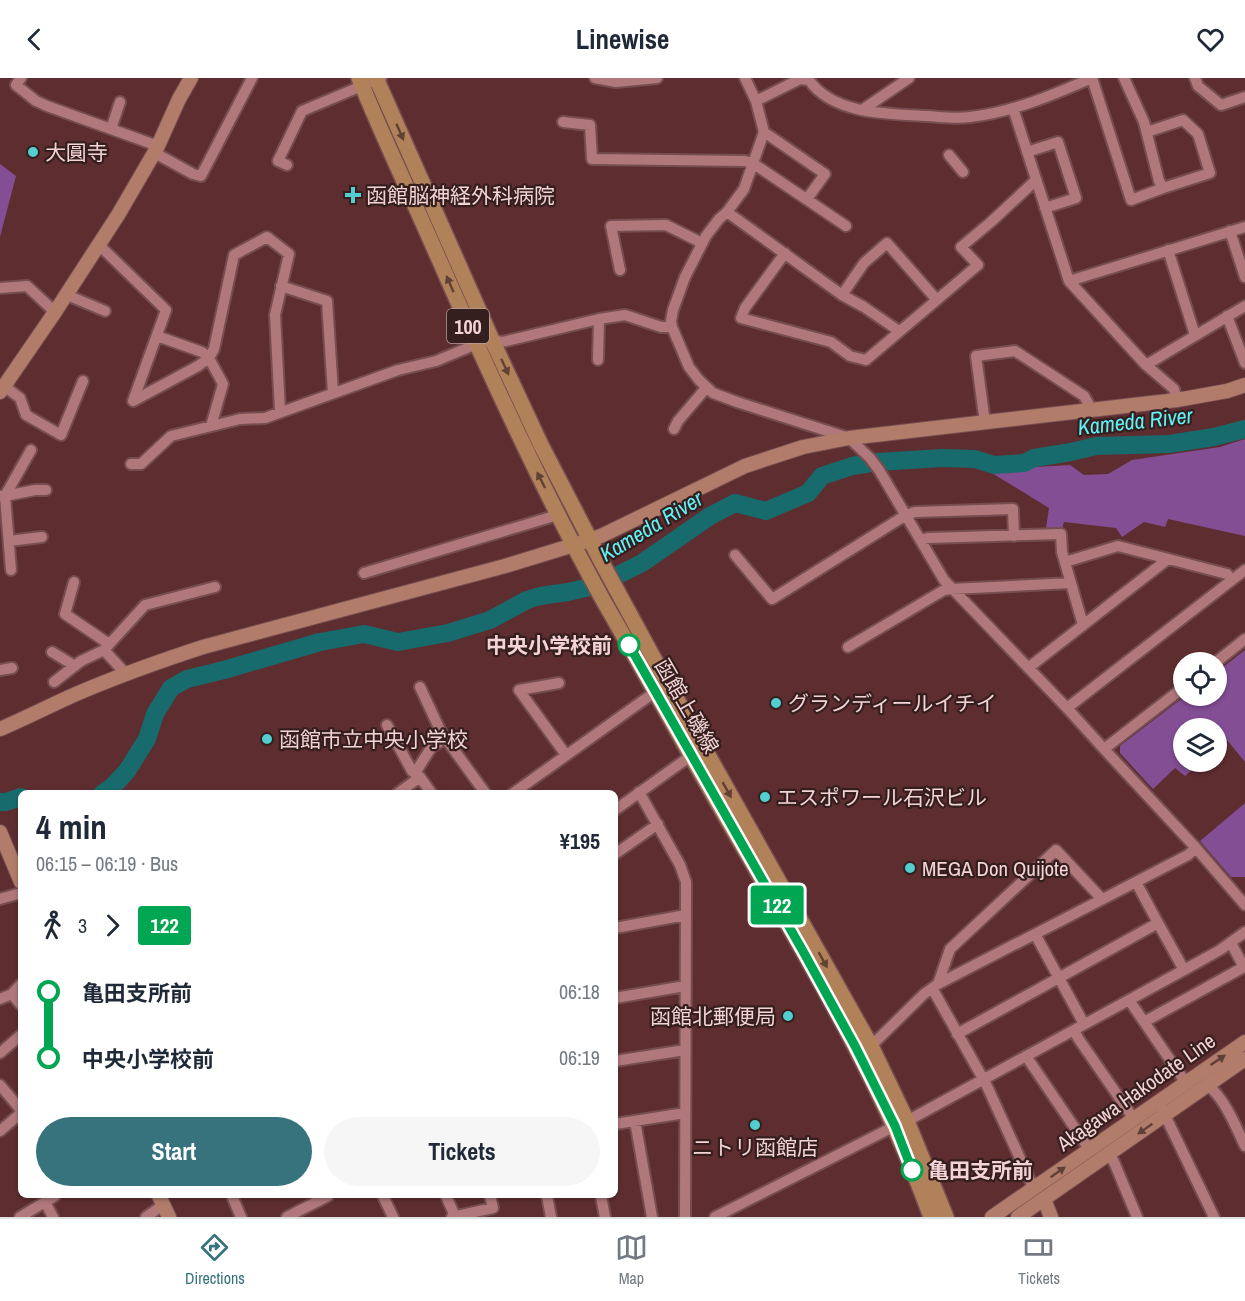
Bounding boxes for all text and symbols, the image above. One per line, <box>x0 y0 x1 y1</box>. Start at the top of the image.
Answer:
text: Linewise <box>576 21 669 57</box>
icon: back <box>18 23 51 56</box>
icon: heart <box>1194 23 1227 56</box>
one-way arrow <box>395 123 404 140</box>
place label: 大圓寺 <box>45 138 108 167</box>
marker: 大圓寺 <box>26 145 40 159</box>
place label: 函館脳神経外科病院 <box>366 181 555 210</box>
marker: 函館脳神経外科病院 <box>344 186 362 204</box>
one-way arrow <box>445 274 455 292</box>
road number: 100 <box>447 309 489 343</box>
one-way arrow <box>500 359 509 376</box>
water label: Kameda River <box>1076 400 1195 442</box>
one-way arrow <box>536 471 546 488</box>
water label: Kameda River <box>594 483 709 569</box>
place label: 中央小学校前 <box>486 631 612 660</box>
marker: 中央小学校前 <box>618 634 640 656</box>
map controls <box>1173 652 1227 772</box>
button: locate <box>1173 652 1227 706</box>
street label: 函館上磯線 <box>648 653 726 759</box>
place label: グランディールイチイ <box>788 689 997 718</box>
marker: グランディールイチイ <box>769 696 783 710</box>
button: layers <box>1173 718 1227 772</box>
place label: 函館市立中央小学校 <box>279 725 468 754</box>
marker: 函館市立中央小学校 <box>260 732 274 746</box>
one-way arrow <box>722 782 732 799</box>
place label: エスポワール石沢ビル <box>777 783 987 812</box>
marker: エスポワール石沢ビル <box>758 790 772 804</box>
text: 4 min <box>36 805 107 849</box>
text: ¥195 <box>560 826 600 856</box>
text: 06:15 – 06:19 · Bus <box>36 850 178 877</box>
place label: MEGA Don Quijote <box>922 854 1068 883</box>
marker: MEGA Don Quijote <box>903 861 917 875</box>
line badge: 122 <box>742 886 812 924</box>
text: 122 <box>763 891 791 920</box>
icon: walk <box>36 909 69 942</box>
icon: forward <box>96 909 129 942</box>
text: 122 <box>150 911 179 940</box>
text: 3 <box>78 912 87 939</box>
one-way arrow <box>818 952 828 969</box>
text: 亀田支所前 <box>82 978 192 1008</box>
text: 06:18 <box>559 978 600 1005</box>
place label: 函館北郵便局 <box>650 1002 776 1031</box>
marker: 函館北郵便局 <box>781 1009 795 1023</box>
street label: Akagawa Hakodate Line <box>1050 1026 1221 1158</box>
text: 中央小学校前 <box>82 1044 214 1074</box>
text: 06:19 <box>559 1044 600 1071</box>
one-way arrow <box>1209 1054 1225 1066</box>
button: Start <box>36 1117 312 1186</box>
button: Tickets <box>324 1117 600 1186</box>
marker: ニトリ函館店 <box>748 1118 762 1132</box>
one-way arrow <box>1138 1123 1154 1135</box>
place label: ニトリ函館店 <box>692 1133 818 1162</box>
place label: 亀田支所前 <box>928 1156 1033 1185</box>
marker: 亀田支所前 <box>901 1159 923 1181</box>
one-way arrow <box>1050 1167 1066 1178</box>
tab: Directions <box>185 1231 245 1289</box>
tab: Map <box>615 1231 648 1289</box>
tab: Tickets <box>1018 1231 1060 1289</box>

